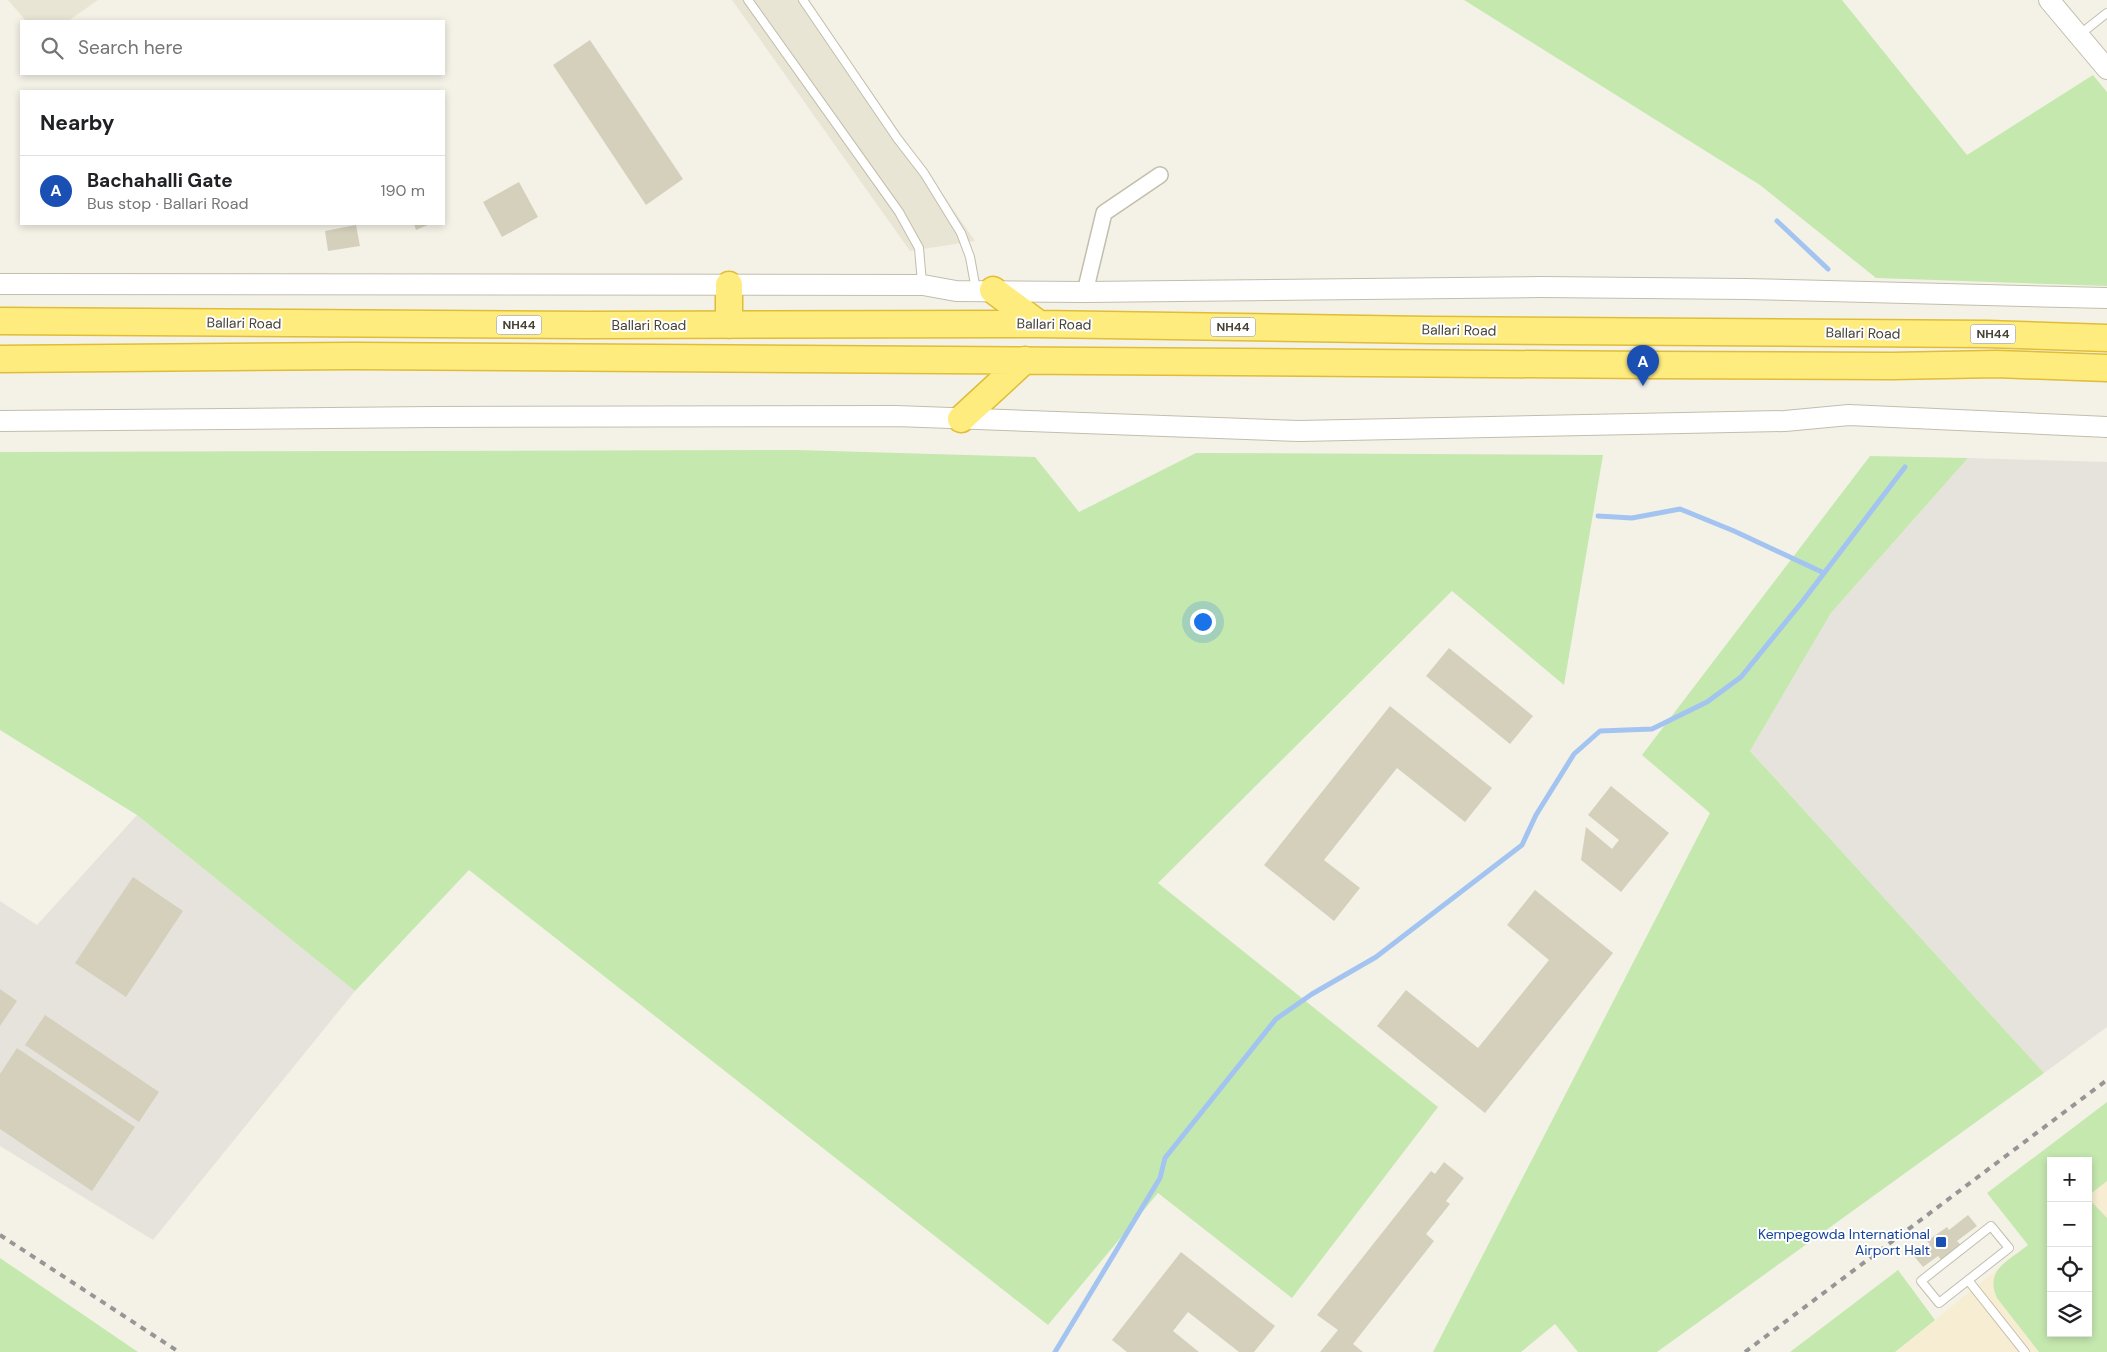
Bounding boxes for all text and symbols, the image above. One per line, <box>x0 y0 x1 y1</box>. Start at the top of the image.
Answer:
search box <box>20 20 445 75</box>
icon: search <box>38 34 66 62</box>
text: Search here <box>78 35 183 60</box>
text: Nearby <box>40 109 114 137</box>
text: Bachahalli Gate <box>87 168 233 193</box>
text: A <box>50 180 62 201</box>
text: 190 m <box>381 180 425 201</box>
text: Bus stop · Ballari Road <box>87 193 248 214</box>
street label: Ballari Road <box>206 313 282 333</box>
street label: Ballari Road <box>1016 314 1092 334</box>
road number: NH44 <box>496 316 542 334</box>
street label: Ballari Road <box>612 316 686 334</box>
road number: NH44 <box>1210 318 1256 337</box>
street label: Ballari Road <box>1421 320 1497 340</box>
street label: Ballari Road <box>1825 323 1901 343</box>
road number: NH44 <box>1970 324 2016 344</box>
pin: A <box>1627 345 1659 386</box>
your location <box>1190 609 1216 635</box>
map controls <box>2047 1157 2092 1337</box>
button: + <box>2047 1157 2092 1202</box>
button: − <box>2047 1202 2092 1247</box>
place label: Kempegowda International Airport Halt <box>1758 1225 1930 1259</box>
marker: Kempegowda International Airport Halt <box>1934 1235 1948 1249</box>
button: locate <box>2047 1247 2092 1292</box>
button: layers <box>2047 1292 2092 1337</box>

